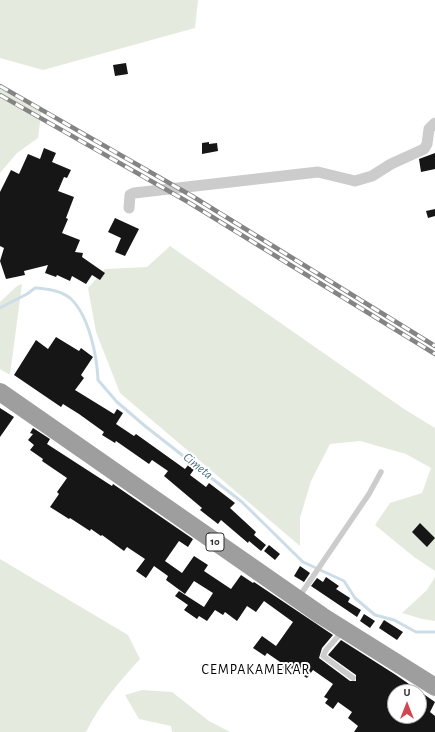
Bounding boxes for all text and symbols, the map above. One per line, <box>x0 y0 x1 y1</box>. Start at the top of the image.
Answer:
water label: Cimeta <box>180 449 216 483</box>
road number: 10 <box>206 533 224 551</box>
district label: CEMPAKAMEKAR <box>202 662 310 678</box>
north arrow <box>387 684 427 724</box>
text: U <box>403 687 411 698</box>

